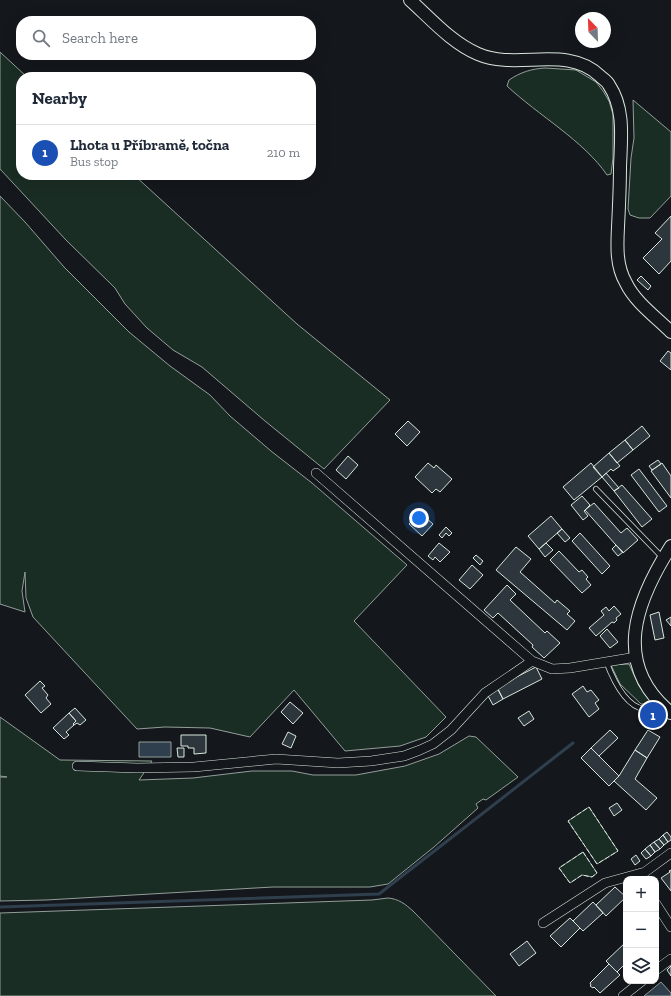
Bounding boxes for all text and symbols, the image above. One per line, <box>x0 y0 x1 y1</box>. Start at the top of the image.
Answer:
north arrow <box>575 12 611 48</box>
search box <box>16 16 316 60</box>
icon: search <box>30 27 52 49</box>
text: Search here <box>62 29 138 47</box>
text: Nearby <box>32 88 87 108</box>
text: Lhota u Příbramě, točna <box>70 136 229 154</box>
text: 1 <box>42 145 48 160</box>
text: 210 m <box>267 145 300 160</box>
text: Bus stop <box>70 154 118 169</box>
your location <box>409 508 429 528</box>
pin: 1 <box>640 700 666 730</box>
map controls <box>623 876 659 984</box>
button: + <box>623 876 659 912</box>
button: − <box>623 912 659 948</box>
button: layers <box>623 948 659 984</box>

